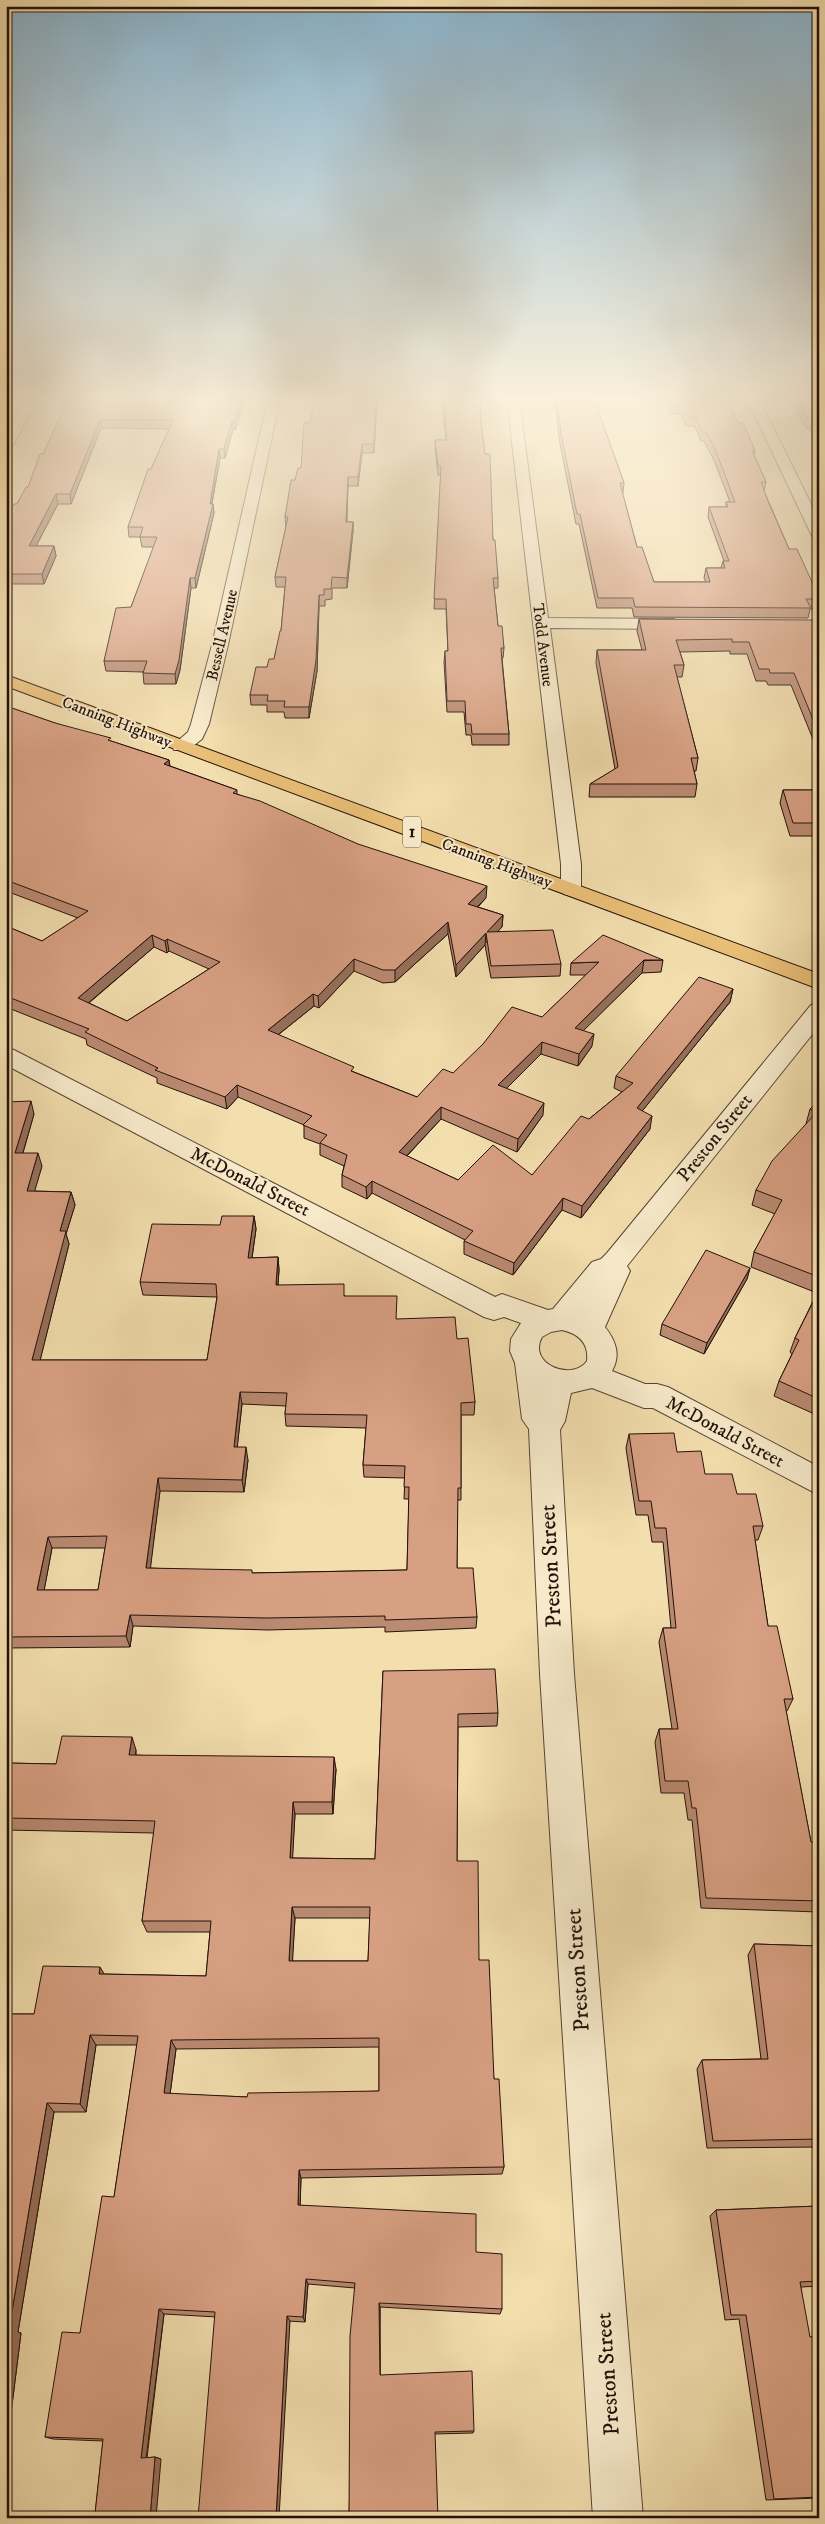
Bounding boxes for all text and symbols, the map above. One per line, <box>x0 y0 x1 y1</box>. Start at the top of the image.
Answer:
street label: Bessell Avenue <box>202 587 242 683</box>
street label: Todd Avenue <box>528 602 558 688</box>
street label: Canning Highway <box>59 692 175 752</box>
road number: 1 <box>403 816 421 848</box>
street label: Canning Highway <box>439 834 555 892</box>
street label: Preston Street <box>673 1089 757 1187</box>
street label: McDonald Street <box>186 1142 314 1222</box>
street label: McDonald Street <box>662 1391 788 1473</box>
street label: Preston Street <box>534 1504 568 1628</box>
street label: Preston Street <box>560 1908 596 2032</box>
street label: Preston Street <box>590 2312 626 2436</box>

